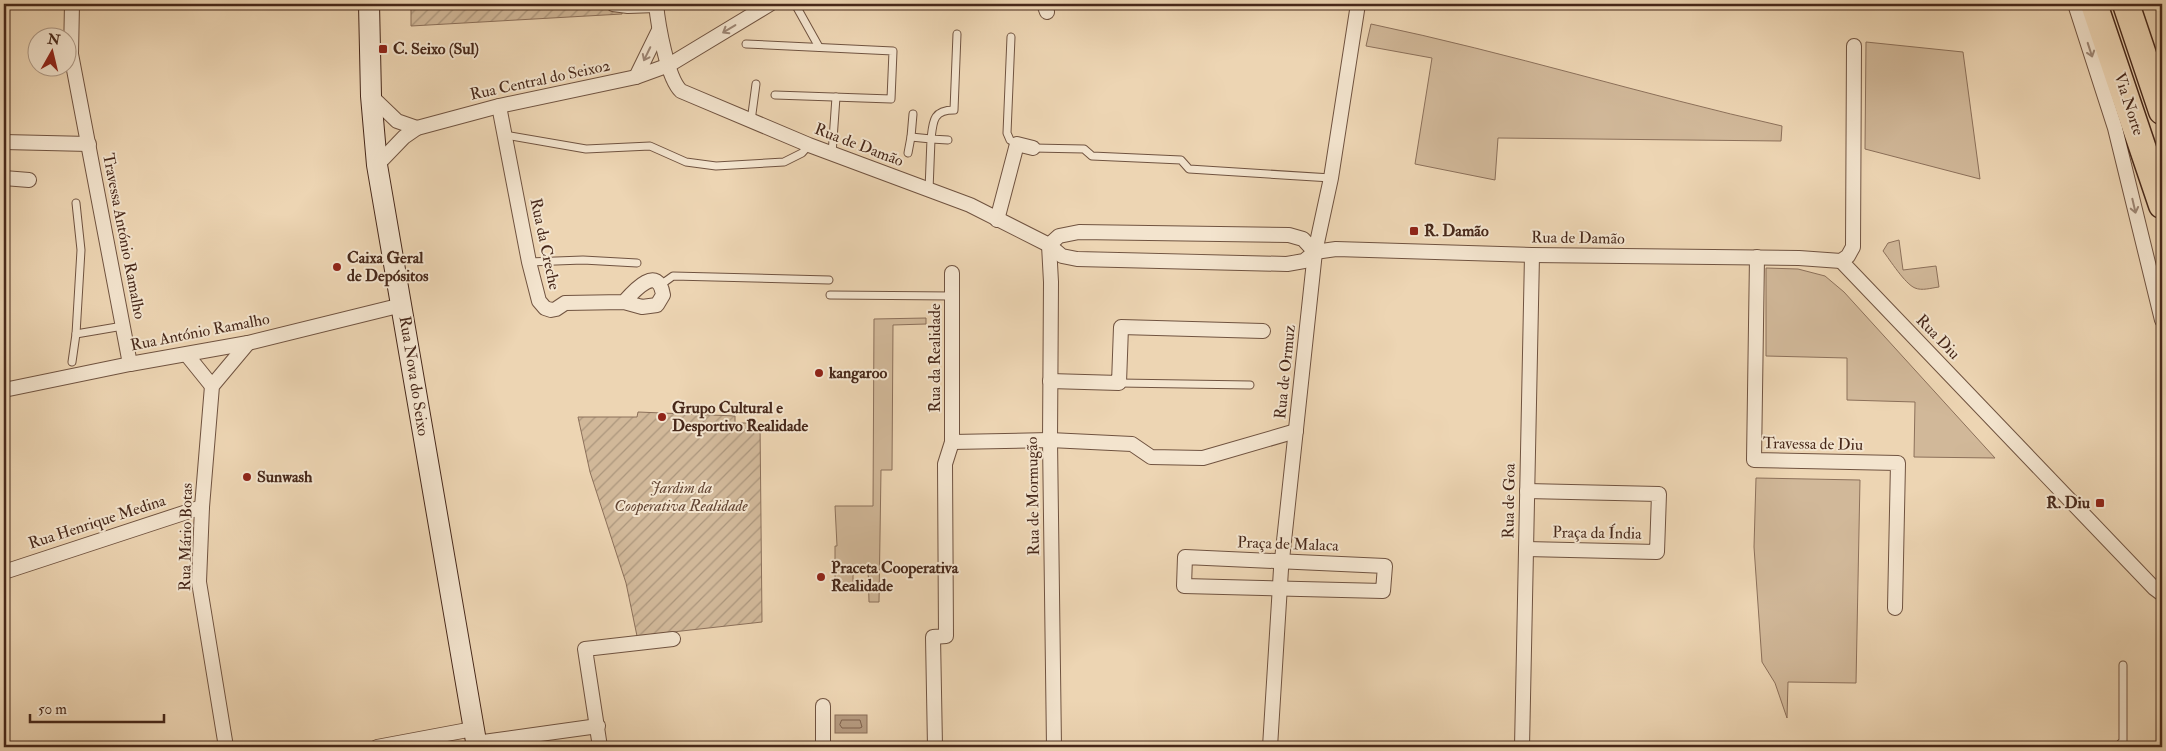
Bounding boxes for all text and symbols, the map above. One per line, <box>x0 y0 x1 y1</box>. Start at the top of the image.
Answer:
one-way arrow <box>722 25 736 35</box>
north arrow <box>28 28 78 78</box>
text: N <box>45 30 62 49</box>
place label: C. Seixo (Sul) <box>393 39 479 59</box>
one-way arrow <box>2086 42 2095 57</box>
marker: C. Seixo (Sul) <box>377 43 389 55</box>
one-way arrow <box>642 46 651 61</box>
street label: Rua Central do Seixo2 <box>468 55 612 105</box>
street label: Via Norte <box>2109 70 2149 138</box>
street label: Rua de Damão <box>812 119 907 171</box>
street label: Travessa António Ramalho <box>98 151 150 321</box>
street label: Rua da Creche <box>526 196 565 292</box>
one-way arrow <box>2130 198 2139 214</box>
place label: R. Damão <box>1424 221 1489 241</box>
marker: R. Damão <box>1408 225 1420 237</box>
street label: Rua de Damão <box>1531 227 1625 249</box>
place label: Caixa Geral de Depósitos <box>347 248 429 287</box>
marker: Caixa Geral de Depósitos <box>331 261 343 273</box>
street label: Rua da Realidade <box>925 303 945 413</box>
street label: Rua António Ramalho <box>129 309 272 355</box>
street label: Rua Diu <box>1912 310 1964 364</box>
street label: Rua Nova do Seixo <box>395 315 433 438</box>
street label: Rua de Ormuz <box>1270 324 1300 420</box>
place label: kangaroo <box>828 363 887 384</box>
marker: kangaroo <box>813 367 825 379</box>
place label: Grupo Cultural e Desportivo Realidade <box>672 398 808 437</box>
marker: Grupo Cultural e Desportivo Realidade <box>656 411 668 423</box>
street label: Travessa de Diu <box>1763 433 1863 455</box>
street label: Rua de Mormugão <box>1022 436 1044 556</box>
street label: Rua de Goa <box>1498 463 1520 539</box>
place label: Sunwash <box>257 467 313 487</box>
marker: Sunwash <box>241 471 253 483</box>
park label: Jardim da Cooperativa Realidade <box>614 478 748 516</box>
street label: Rua Mário Botas <box>175 483 197 591</box>
street label: Rua Henrique Medina <box>26 490 169 554</box>
place label: R. Diu <box>2046 493 2091 513</box>
marker: R. Diu <box>2094 497 2106 509</box>
street label: Praça da Índia <box>1552 522 1642 544</box>
street label: Praça de Malaca <box>1237 532 1340 556</box>
place label: Praceta Cooperativa Realidade <box>831 558 959 596</box>
marker: Praceta Cooperativa Realidade <box>815 571 827 583</box>
scale bar <box>30 691 164 723</box>
text: 50 m <box>38 700 67 719</box>

